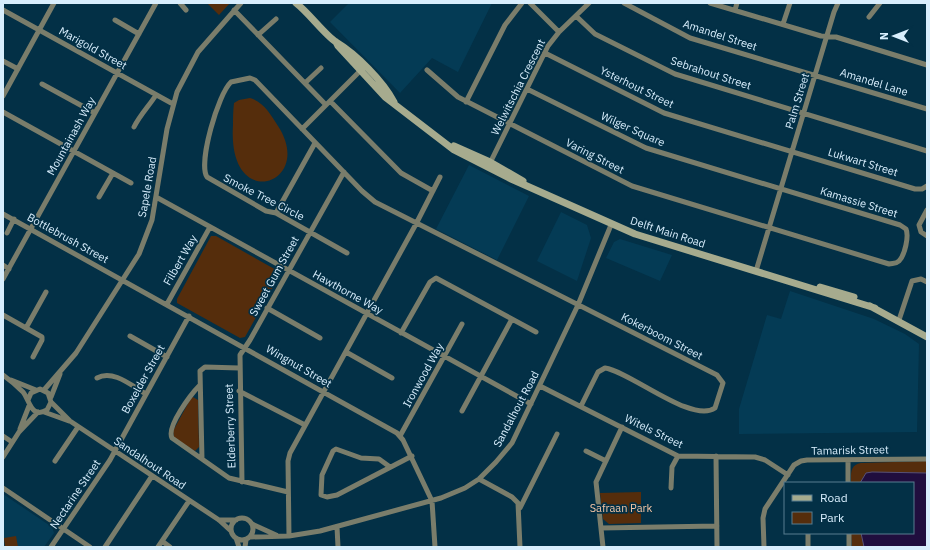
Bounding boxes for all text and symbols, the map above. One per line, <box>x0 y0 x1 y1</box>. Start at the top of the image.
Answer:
street label: Amandel Street <box>681 16 759 54</box>
north arrow <box>874 16 914 56</box>
street label: Marigold Street <box>57 24 130 73</box>
text: N <box>877 32 891 40</box>
street label: Welwitschia Crescent <box>488 37 548 137</box>
street label: Sebrahout Street <box>669 53 753 93</box>
street label: Ysterhout Street <box>598 63 676 111</box>
street label: Amandel Lane <box>838 65 910 99</box>
street label: Palm Street <box>782 71 812 131</box>
street label: Mountainash Way <box>44 94 99 178</box>
street label: Wilger Square <box>599 109 667 149</box>
street label: Varing Street <box>563 135 627 177</box>
street label: Lukwart Street <box>826 145 900 179</box>
street label: Sapele Road <box>135 155 159 219</box>
street label: Smoke Tree Circle <box>221 171 307 223</box>
street label: Kamassie Street <box>819 184 900 220</box>
street label: Bottlebrush Street <box>25 210 111 266</box>
street label: Delft Main Road <box>629 213 707 251</box>
street label: Filbert Way <box>160 232 200 288</box>
street label: Sweet Gum Street <box>246 233 302 319</box>
street label: Hawthorne Way <box>310 267 386 317</box>
street label: Kokerboom Street <box>619 309 705 363</box>
street label: Ironwood Way <box>400 340 447 410</box>
street label: Boxelder Street <box>118 342 168 416</box>
street label: Wingnut Street <box>264 342 335 391</box>
street label: Sandalhout Road <box>490 369 542 449</box>
street label: Elderberry Street <box>222 383 238 469</box>
street label: Witels Street <box>622 411 686 451</box>
street label: Sandalhout Road <box>111 434 189 492</box>
street label: Tamarisk Street <box>811 442 889 458</box>
street label: Nectarine Street <box>47 456 104 531</box>
legend <box>784 482 914 534</box>
text: Road <box>820 490 848 505</box>
park label: Safraan Park <box>590 501 653 515</box>
text: Park <box>820 510 845 525</box>

